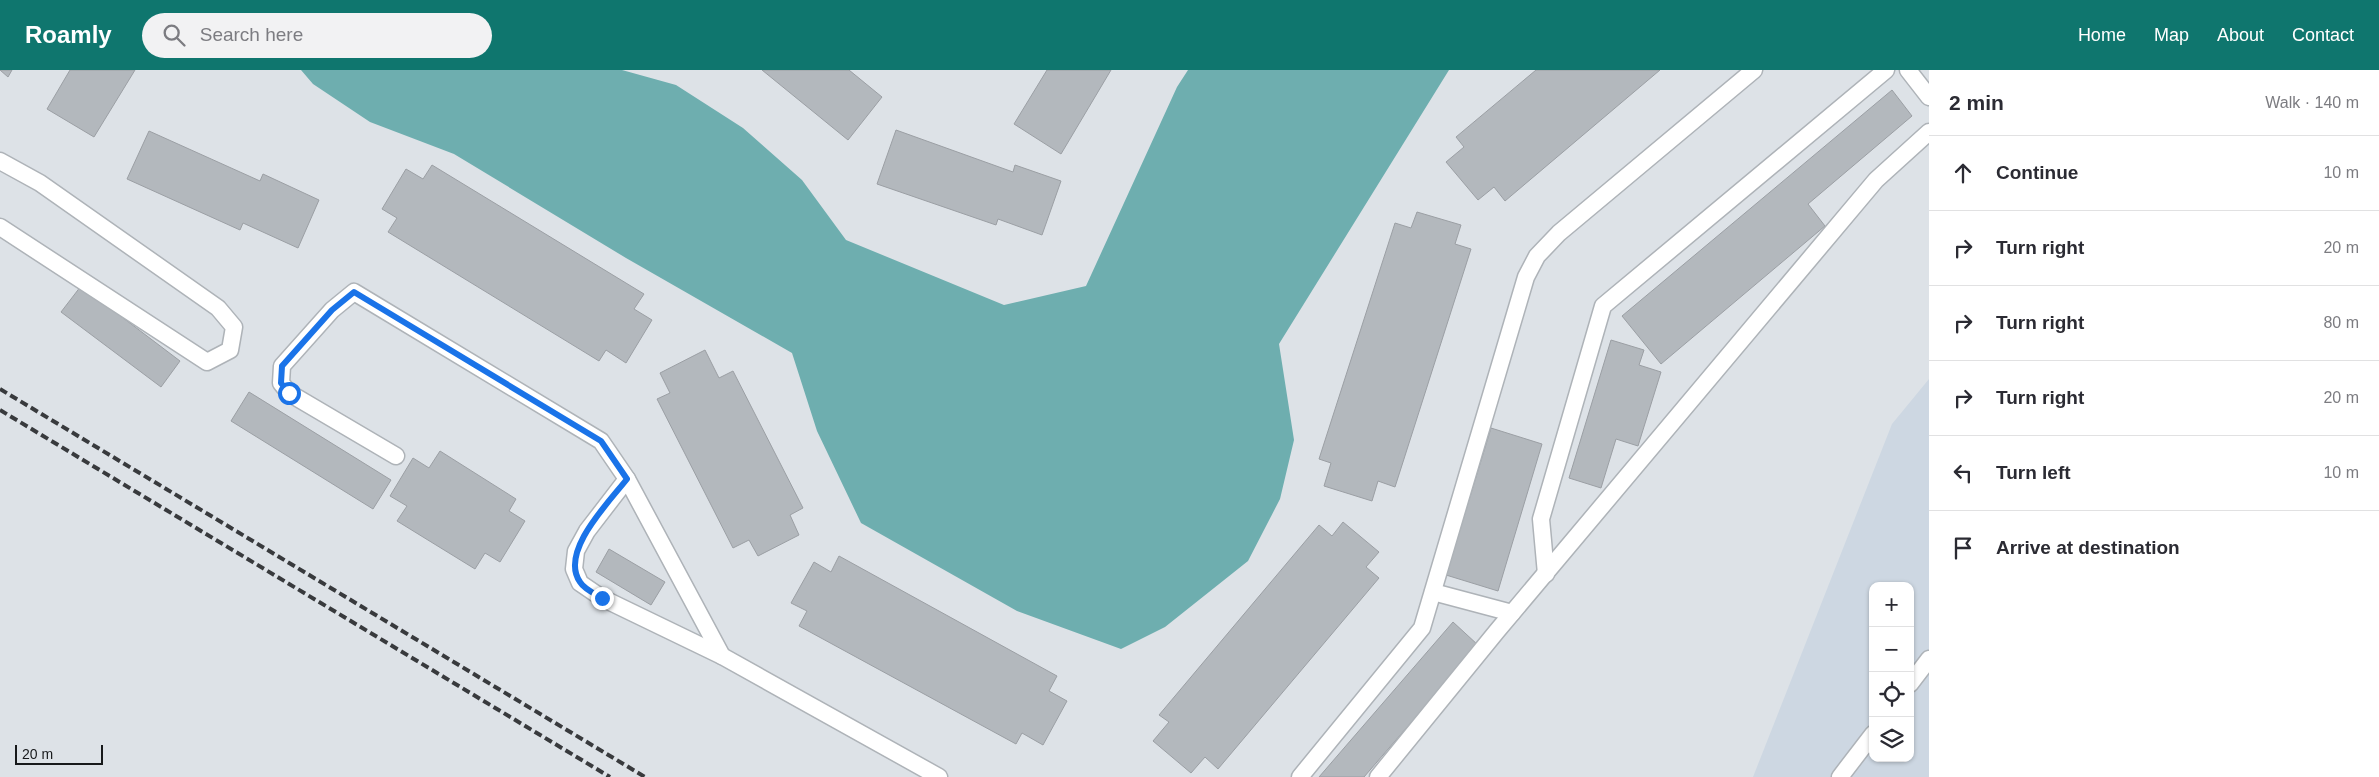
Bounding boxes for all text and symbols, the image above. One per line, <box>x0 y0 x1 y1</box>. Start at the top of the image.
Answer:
search box <box>142 13 492 58</box>
text: Roamly <box>25 21 112 48</box>
icon: search <box>160 21 188 49</box>
text: Search here <box>200 24 303 45</box>
text: Home <box>2078 25 2126 45</box>
text: Map <box>2154 25 2189 45</box>
text: About <box>2217 25 2264 45</box>
text: Contact <box>2292 25 2354 45</box>
text: 2 min <box>1949 91 2004 114</box>
text: Walk · 140 m <box>2265 94 2359 111</box>
icon: ahead <box>1949 159 1977 187</box>
text: Continue <box>1996 162 2078 183</box>
text: 10 m <box>2323 164 2359 181</box>
icon: right <box>1949 234 1977 262</box>
text: Turn right <box>1996 237 2084 258</box>
text: 20 m <box>2323 239 2359 256</box>
icon: right <box>1949 309 1977 337</box>
text: Turn right <box>1996 312 2084 333</box>
text: 80 m <box>2323 314 2359 331</box>
route start <box>278 382 301 405</box>
icon: right <box>1949 384 1977 412</box>
text: Turn right <box>1996 387 2084 408</box>
text: 20 m <box>2323 389 2359 406</box>
icon: left <box>1949 459 1977 487</box>
text: Turn left <box>1996 462 2071 483</box>
text: 10 m <box>2323 464 2359 481</box>
icon: arrive <box>1949 534 1977 562</box>
text: Arrive at destination <box>1996 537 2180 558</box>
map controls <box>1869 582 1914 762</box>
button: + <box>1869 582 1914 627</box>
route end <box>591 587 614 610</box>
button: − <box>1869 627 1914 672</box>
button: locate <box>1869 672 1914 717</box>
button: layers <box>1869 717 1914 762</box>
scale bar <box>15 742 102 765</box>
text: 20 m <box>22 746 53 762</box>

